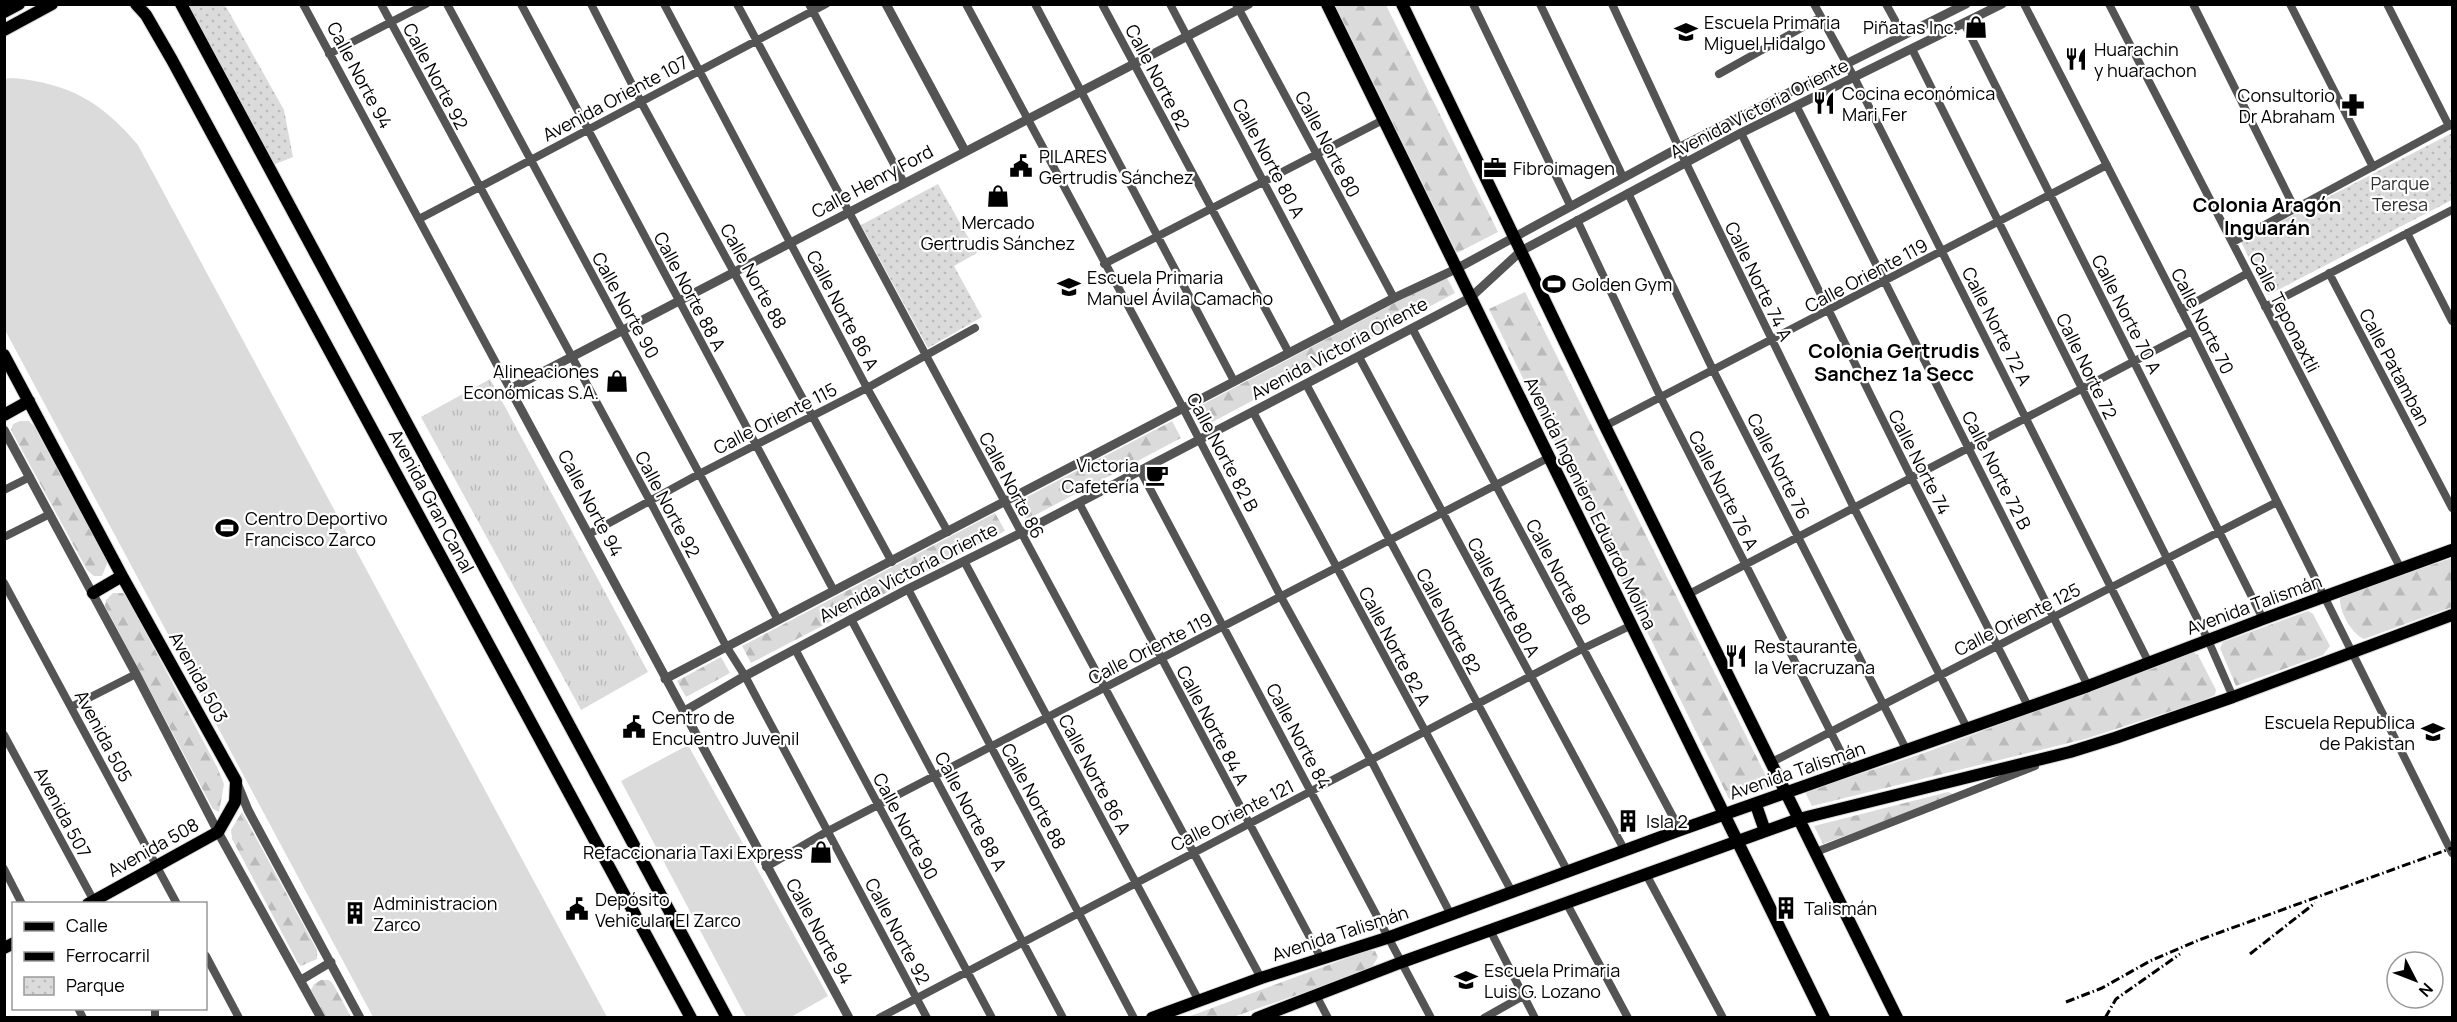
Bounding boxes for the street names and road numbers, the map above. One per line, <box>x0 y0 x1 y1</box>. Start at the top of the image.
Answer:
street label: Calle Norte 94 <box>322 17 398 133</box>
street label: Calle Norte 92 <box>398 19 474 133</box>
street label: Calle Norte 82 <box>1120 20 1196 134</box>
street label: Avenida Oriente 107 <box>538 49 692 147</box>
street label: Avenida Victoria Oriente <box>1666 53 1852 163</box>
street label: Calle Norte 80 <box>1290 87 1366 201</box>
street label: Calle Norte 80 A <box>1227 94 1311 223</box>
street label: Calle Henry Ford <box>807 139 937 223</box>
street label: Calle Norte 74 A <box>1720 217 1798 345</box>
street label: Calle Norte 88 <box>715 219 793 333</box>
street label: Calle Norte 88 A <box>648 227 732 355</box>
street label: Calle Oriente 119 <box>1800 232 1932 318</box>
street label: Calle Norte 86 A <box>801 246 885 375</box>
street label: Calle Norte 90 <box>587 248 665 362</box>
street label: Calle Teponaxtli <box>2244 248 2326 376</box>
street label: Calle Norte 70 A <box>2087 250 2168 378</box>
street label: Calle Norte 72 A <box>1957 263 2038 390</box>
street label: Calle Norte 70 <box>2166 264 2240 378</box>
street label: Avenida Victoria Oriente <box>1246 291 1432 405</box>
street label: Calle Patamban <box>2354 304 2436 430</box>
street label: Calle Norte 72 <box>2051 309 2123 423</box>
street label: Avenida Ingeniero Eduardo Molina <box>1519 373 1663 633</box>
street label: Calle Oriente 115 <box>709 377 841 459</box>
street label: Calle Norte 82 B <box>1182 388 1264 516</box>
street label: Calle Norte 74 <box>1883 405 1957 519</box>
street label: Calle Norte 72 B <box>1957 407 2037 533</box>
street label: Calle Norte 76 <box>1742 409 1816 523</box>
street label: Avenida Gran Canal <box>384 425 480 577</box>
street label: Calle Norte 76 A <box>1684 426 1765 554</box>
street label: Calle Norte 86 <box>974 428 1050 542</box>
street label: Calle Norte 94 <box>553 445 629 561</box>
street label: Calle Norte 92 <box>630 447 706 561</box>
street label: Calle Norte 80 <box>1521 515 1597 629</box>
street label: Avenida Victoria Oriente <box>815 517 1001 627</box>
street label: Calle Norte 80 A <box>1462 533 1546 662</box>
street label: Calle Norte 82 <box>1411 564 1487 678</box>
street label: Avenida Talismán <box>2183 568 2325 640</box>
street label: Calle Oriente 125 <box>1950 577 2084 661</box>
street label: Calle Norte 82 A <box>1354 582 1437 710</box>
street label: Calle Oriente 119 <box>1084 606 1216 690</box>
street label: Avenida 503 <box>164 627 234 727</box>
street label: Calle Norte 84 A <box>1171 661 1255 789</box>
street label: Calle Norte 84 <box>1261 679 1337 793</box>
street label: Avenida 505 <box>70 686 138 786</box>
street label: Calle Norte 86 A <box>1053 710 1137 839</box>
street label: Avenida Talismán <box>1726 736 1868 804</box>
street label: Calle Norte 88 <box>996 739 1072 853</box>
street label: Calle Norte 88 A <box>929 747 1013 875</box>
street label: Avenida 507 <box>29 763 97 861</box>
street label: Calle Norte 90 <box>868 768 944 884</box>
street label: Calle Oriente 121 <box>1166 774 1298 856</box>
street label: Avenida 508 <box>103 812 203 882</box>
street label: Calle Norte 94 <box>781 874 859 988</box>
street label: Calle Norte 92 <box>860 874 936 988</box>
street label: Avenida Talismán <box>1269 900 1411 966</box>

